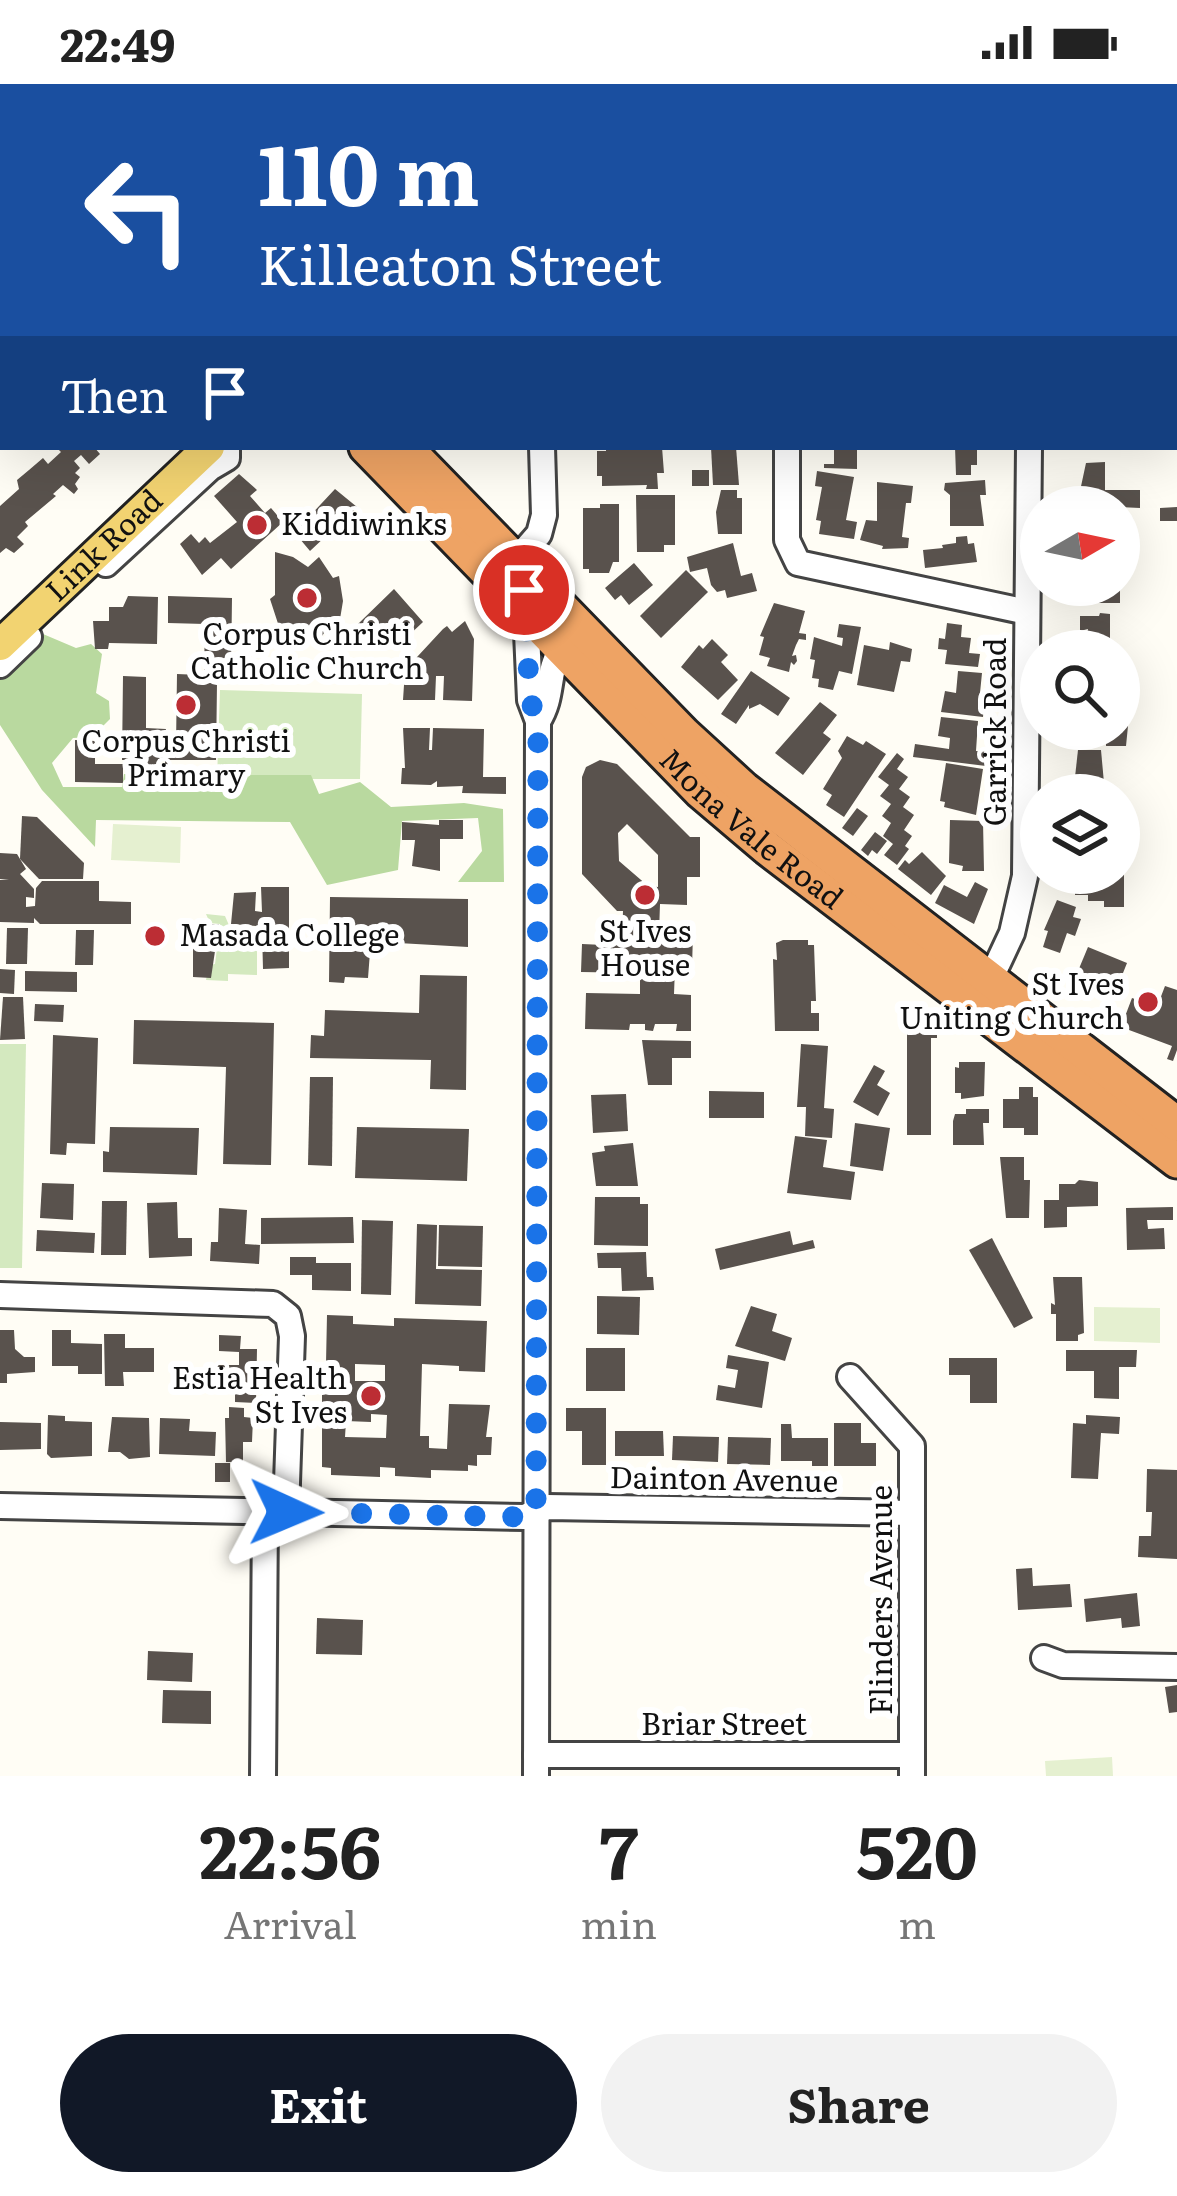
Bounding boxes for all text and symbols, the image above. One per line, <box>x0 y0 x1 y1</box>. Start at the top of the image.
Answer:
text: 22:49 <box>60 9 175 76</box>
text: 110 m <box>258 107 480 232</box>
icon: left <box>60 132 216 288</box>
text: Killeaton Street <box>258 221 662 302</box>
text: Then <box>60 360 168 427</box>
icon: arrive <box>192 360 258 426</box>
street label: Link Road <box>34 478 171 610</box>
north arrow <box>1020 486 1140 606</box>
map controls <box>1020 486 1140 894</box>
place label: Kiddiwinks <box>281 500 447 544</box>
marker: Kiddiwinks <box>244 512 270 538</box>
pin <box>473 539 575 641</box>
icon: arrive <box>491 557 557 623</box>
marker: Corpus Christi Catholic Church <box>294 585 320 611</box>
place label: Corpus Christi Catholic Church <box>190 610 424 688</box>
button: search <box>1020 630 1140 750</box>
street label: Garrick Road <box>971 638 1015 826</box>
marker: Corpus Christi Primary <box>173 692 199 718</box>
place label: Corpus Christi Primary <box>81 717 291 795</box>
street label: Mona Vale Road <box>651 737 854 918</box>
button: layers <box>1020 774 1140 894</box>
marker: St Ives House <box>632 882 658 908</box>
place label: St Ives House <box>599 907 691 985</box>
place label: Masada College <box>179 911 400 955</box>
marker: Masada College <box>142 923 168 949</box>
place label: St Ives Uniting Church <box>899 960 1124 1038</box>
marker: St Ives Uniting Church <box>1135 989 1161 1015</box>
place label: Estia Health St Ives <box>172 1354 347 1432</box>
marker: Estia Health St Ives <box>358 1383 384 1409</box>
position arrow <box>223 1449 349 1575</box>
street label: Dainton Avenue <box>609 1453 839 1501</box>
street label: Flinders Avenue <box>857 1485 901 1715</box>
street label: Briar Street <box>641 1700 807 1744</box>
text: 22:56 <box>199 1794 381 1901</box>
text: 7 <box>599 1794 638 1901</box>
text: 520 <box>856 1794 978 1901</box>
text: Arrival <box>224 1893 357 1951</box>
text: min <box>581 1893 657 1951</box>
text: m <box>898 1893 936 1951</box>
button: Exit <box>60 2034 577 2172</box>
button: Share <box>601 2034 1117 2172</box>

